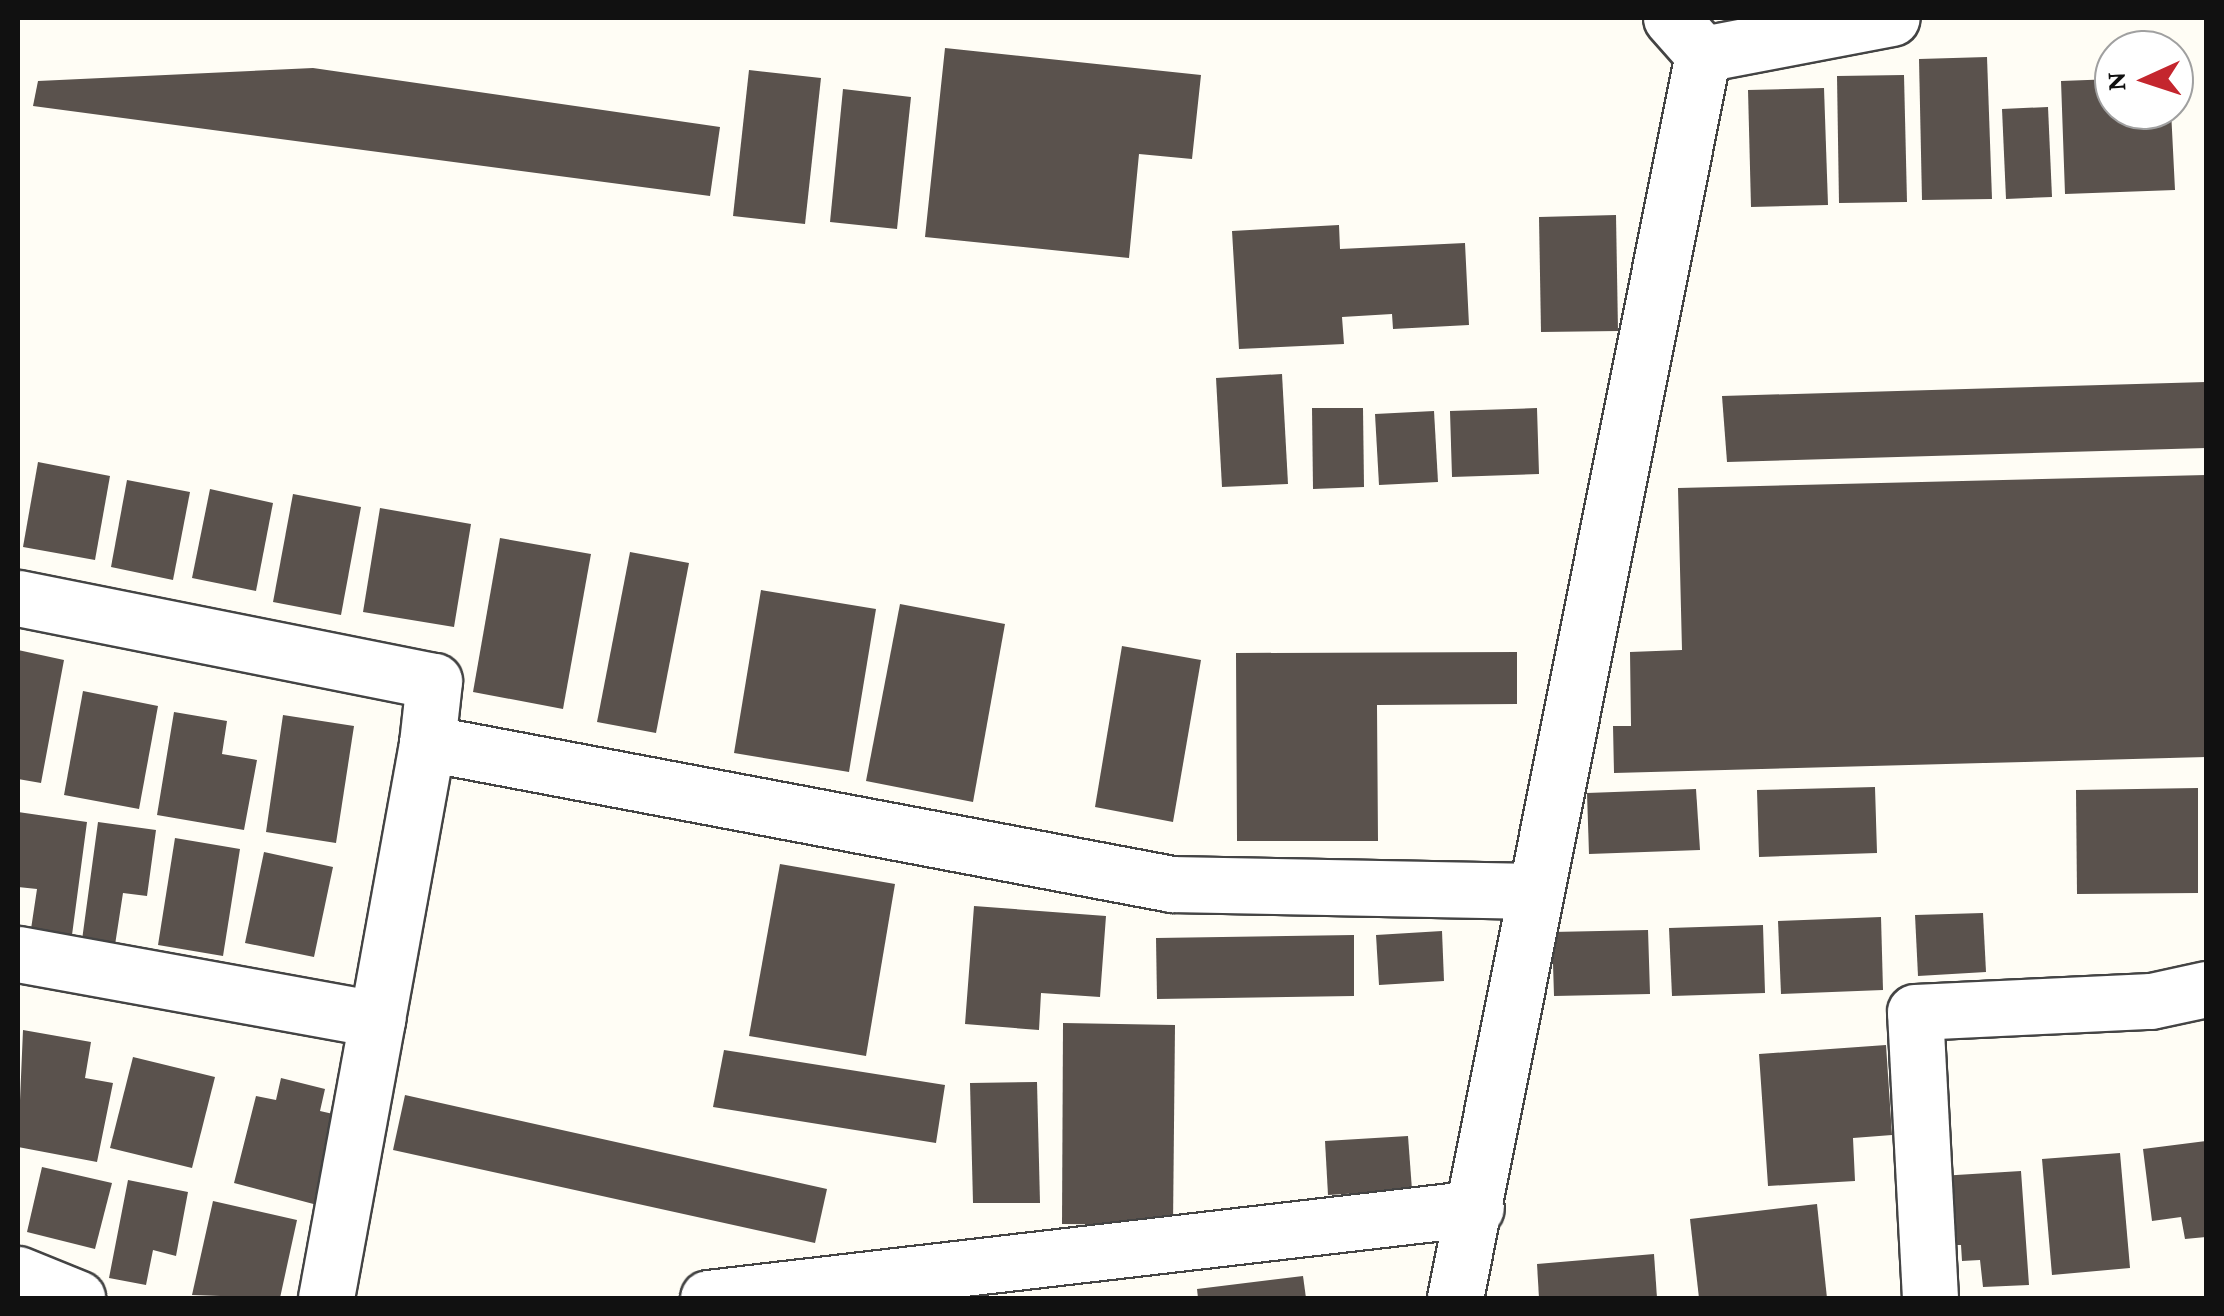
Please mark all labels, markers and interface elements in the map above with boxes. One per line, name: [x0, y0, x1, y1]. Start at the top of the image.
north arrow: [2094, 30, 2194, 130]
text: N: [2100, 71, 2132, 92]

